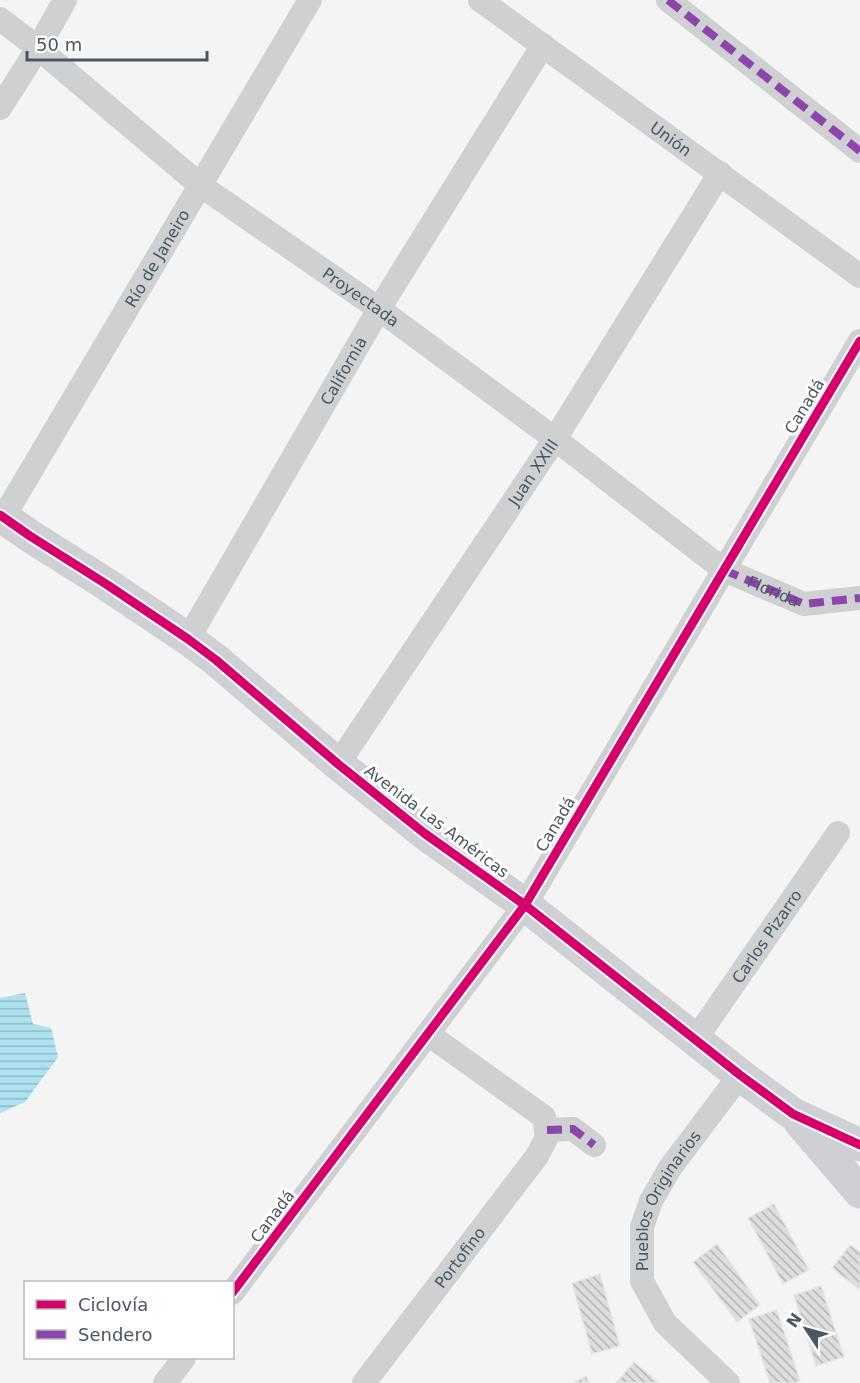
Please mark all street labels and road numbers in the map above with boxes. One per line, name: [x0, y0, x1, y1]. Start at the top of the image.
street label: Unión: [646, 118, 695, 160]
street label: Río de Janeiro: [121, 206, 194, 311]
street label: Proyectada: [319, 264, 403, 331]
street label: California: [316, 333, 371, 409]
street label: Canadá: [781, 375, 828, 437]
street label: Juan XXIII: [504, 435, 562, 510]
street label: Florida: [744, 572, 802, 611]
street label: Avenida Las Américas: [361, 761, 512, 882]
street label: Canadá: [532, 793, 579, 855]
street label: Carlos Pizarro: [728, 886, 806, 987]
street label: Pueblos Originarios: [633, 1127, 705, 1271]
street label: Canadá: [246, 1186, 298, 1246]
street label: Portofino: [431, 1223, 489, 1292]

